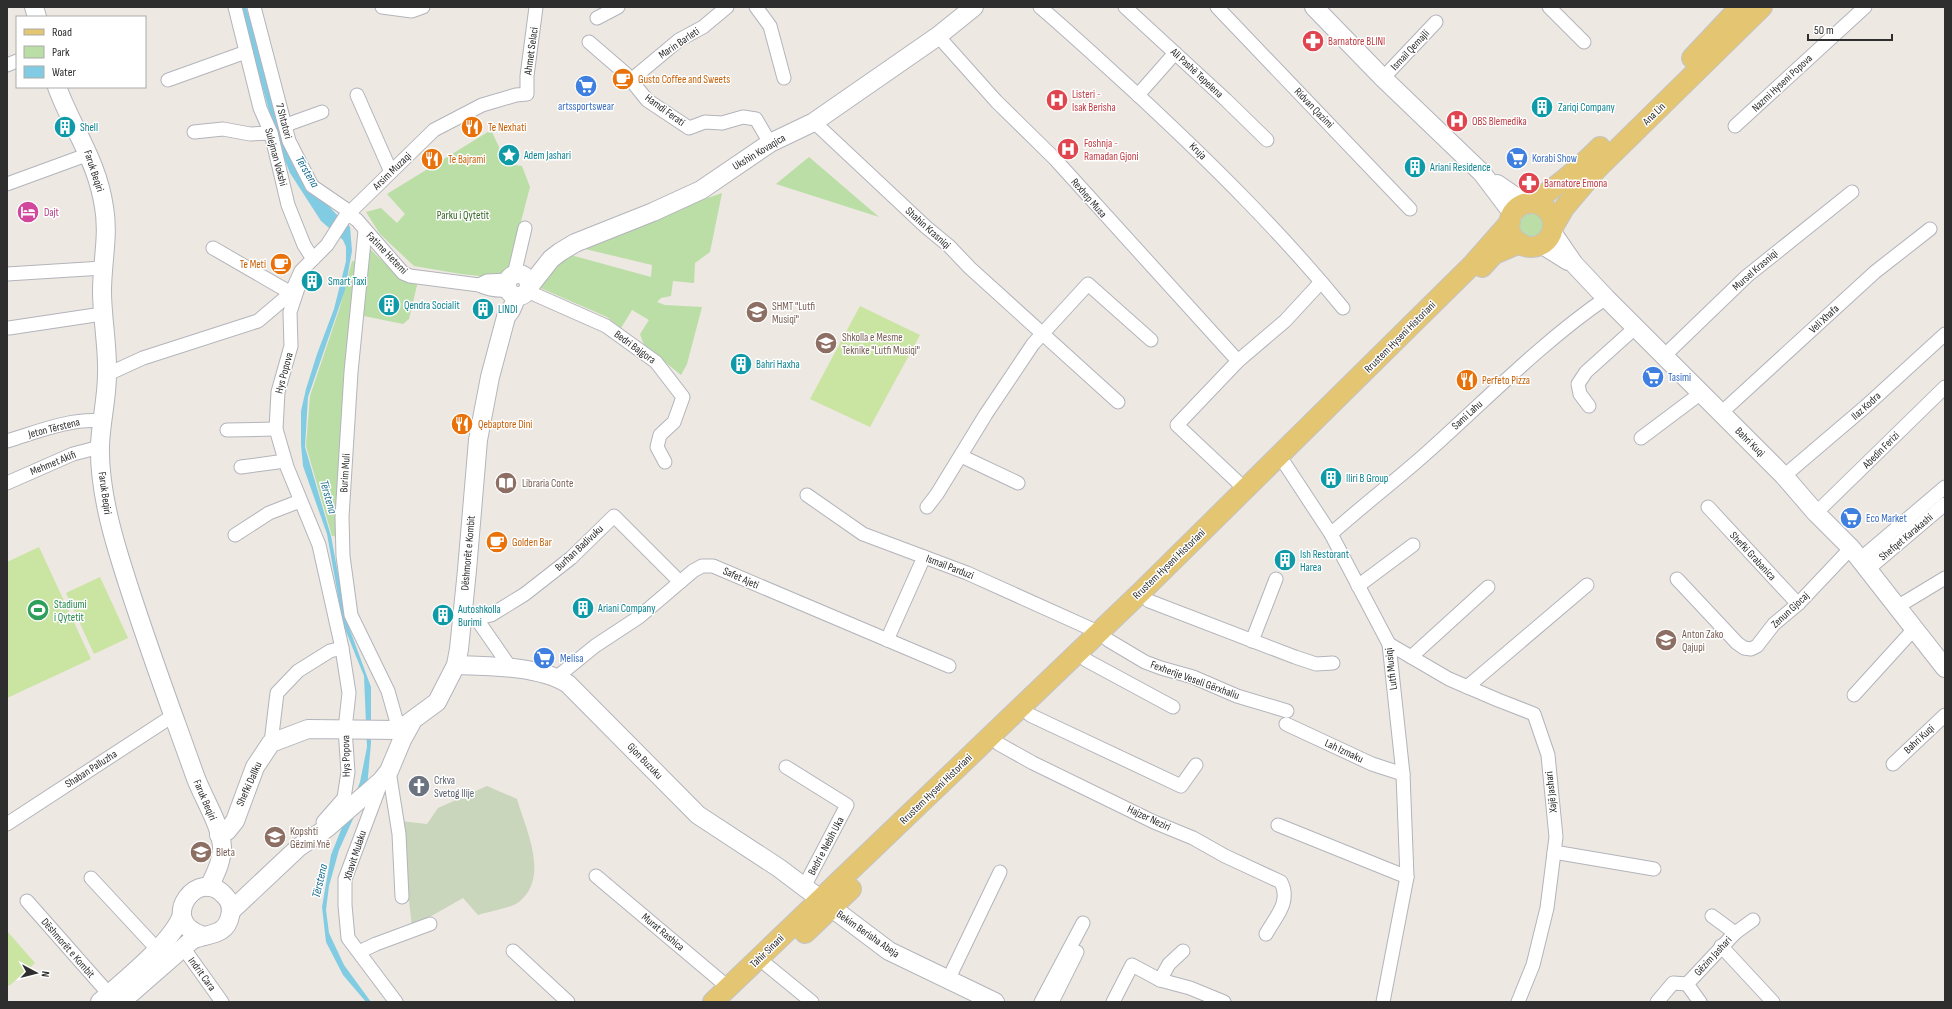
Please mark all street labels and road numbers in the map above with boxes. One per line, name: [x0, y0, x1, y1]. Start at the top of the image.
street label: Marin Barleti: [656, 25, 702, 61]
street label: Ahmet Selaci: [521, 26, 541, 77]
street label: Ismail Qemajli: [1388, 27, 1432, 73]
street label: Ali Pashë Tepelena: [1167, 45, 1226, 101]
street label: Nazmi Hyseni Popova: [1749, 52, 1815, 114]
street label: Ridvan Qazimi: [1292, 85, 1336, 131]
street label: Hamdi Ferati: [642, 91, 688, 129]
street label: Ana Lin: [1639, 100, 1668, 129]
street label: 7 Shtatori: [273, 102, 295, 140]
street label: Sulejman Vokshi: [262, 127, 290, 187]
street label: Ukshin Kovaqica: [730, 131, 788, 173]
street label: Kruja: [1187, 140, 1209, 162]
street label: Faruk Beqiri: [81, 149, 107, 193]
street label: Arsim Muzaqi: [369, 149, 414, 193]
street label: Rexhep Musa: [1068, 176, 1110, 220]
street label: Shahin Krasniqi: [903, 204, 953, 252]
street label: Fatime Hetemi: [364, 229, 410, 277]
street label: Mursel Krasniqi: [1730, 247, 1780, 293]
street label: Rrustem Hyseni Historiani: [1362, 299, 1438, 375]
street label: Veli Xhafa: [1806, 302, 1842, 336]
street label: Bedri Bajgora: [612, 328, 658, 366]
street label: Hys Popova: [272, 351, 296, 395]
street label: Ilaz Kodra: [1849, 389, 1883, 423]
street label: Sami Lahu: [1449, 397, 1485, 433]
street label: Jeton Tërstena: [26, 415, 81, 441]
street label: Bahri Kuqi: [1732, 424, 1768, 460]
street label: Abedin Ferizi: [1859, 429, 1902, 472]
street label: Mehmet Akifi: [28, 448, 78, 478]
street label: Burim Muli: [337, 453, 353, 493]
street label: Faruk Beqiri: [96, 471, 114, 515]
street label: Shefqet Karakashi: [1876, 511, 1936, 563]
street label: Dëshmorët e Kombit: [458, 514, 478, 591]
street label: Burhan Badivuku: [552, 522, 606, 574]
street label: Rrustem Hyseni Historiani: [1130, 526, 1208, 602]
street label: Shefki Grabanica: [1727, 529, 1779, 583]
street label: Ismail Parduzi: [924, 552, 976, 582]
street label: Safet Ajeti: [721, 564, 761, 592]
street label: Zenun Gjocaj: [1768, 589, 1812, 631]
street label: Lutfi Musiqi: [1382, 647, 1400, 691]
street label: Fexherije Veseli Gërxhaliu: [1149, 658, 1242, 702]
street label: Bahri Kuqi: [1901, 722, 1937, 756]
street label: Hys Popova: [339, 735, 353, 777]
street label: Lah Izmaku: [1323, 736, 1366, 766]
street label: Gjon Buzuku: [625, 740, 666, 782]
street label: Shaban Palluzha: [63, 747, 119, 791]
street label: Rrustem Hyseni Historiani: [897, 751, 975, 827]
street label: Shefki Dallku: [233, 759, 265, 808]
street label: Xajë Jashari: [1542, 771, 1560, 814]
street label: Faruk Beqiri: [191, 778, 219, 822]
street label: Hajzer Neziri: [1125, 802, 1173, 834]
street label: Bedri e Nebih Uka: [805, 815, 847, 877]
street label: Xhavit Mulaku: [341, 828, 369, 882]
street label: Bekim Berisha Abeja: [834, 908, 902, 960]
street label: Murat Rashica: [639, 910, 687, 954]
street label: Dëshmorët e Kombit: [38, 915, 98, 981]
street label: Tahir Sinani: [747, 932, 787, 970]
street label: Gëzim Jashari: [1691, 934, 1735, 978]
street label: Indrit Cara: [185, 955, 219, 993]

